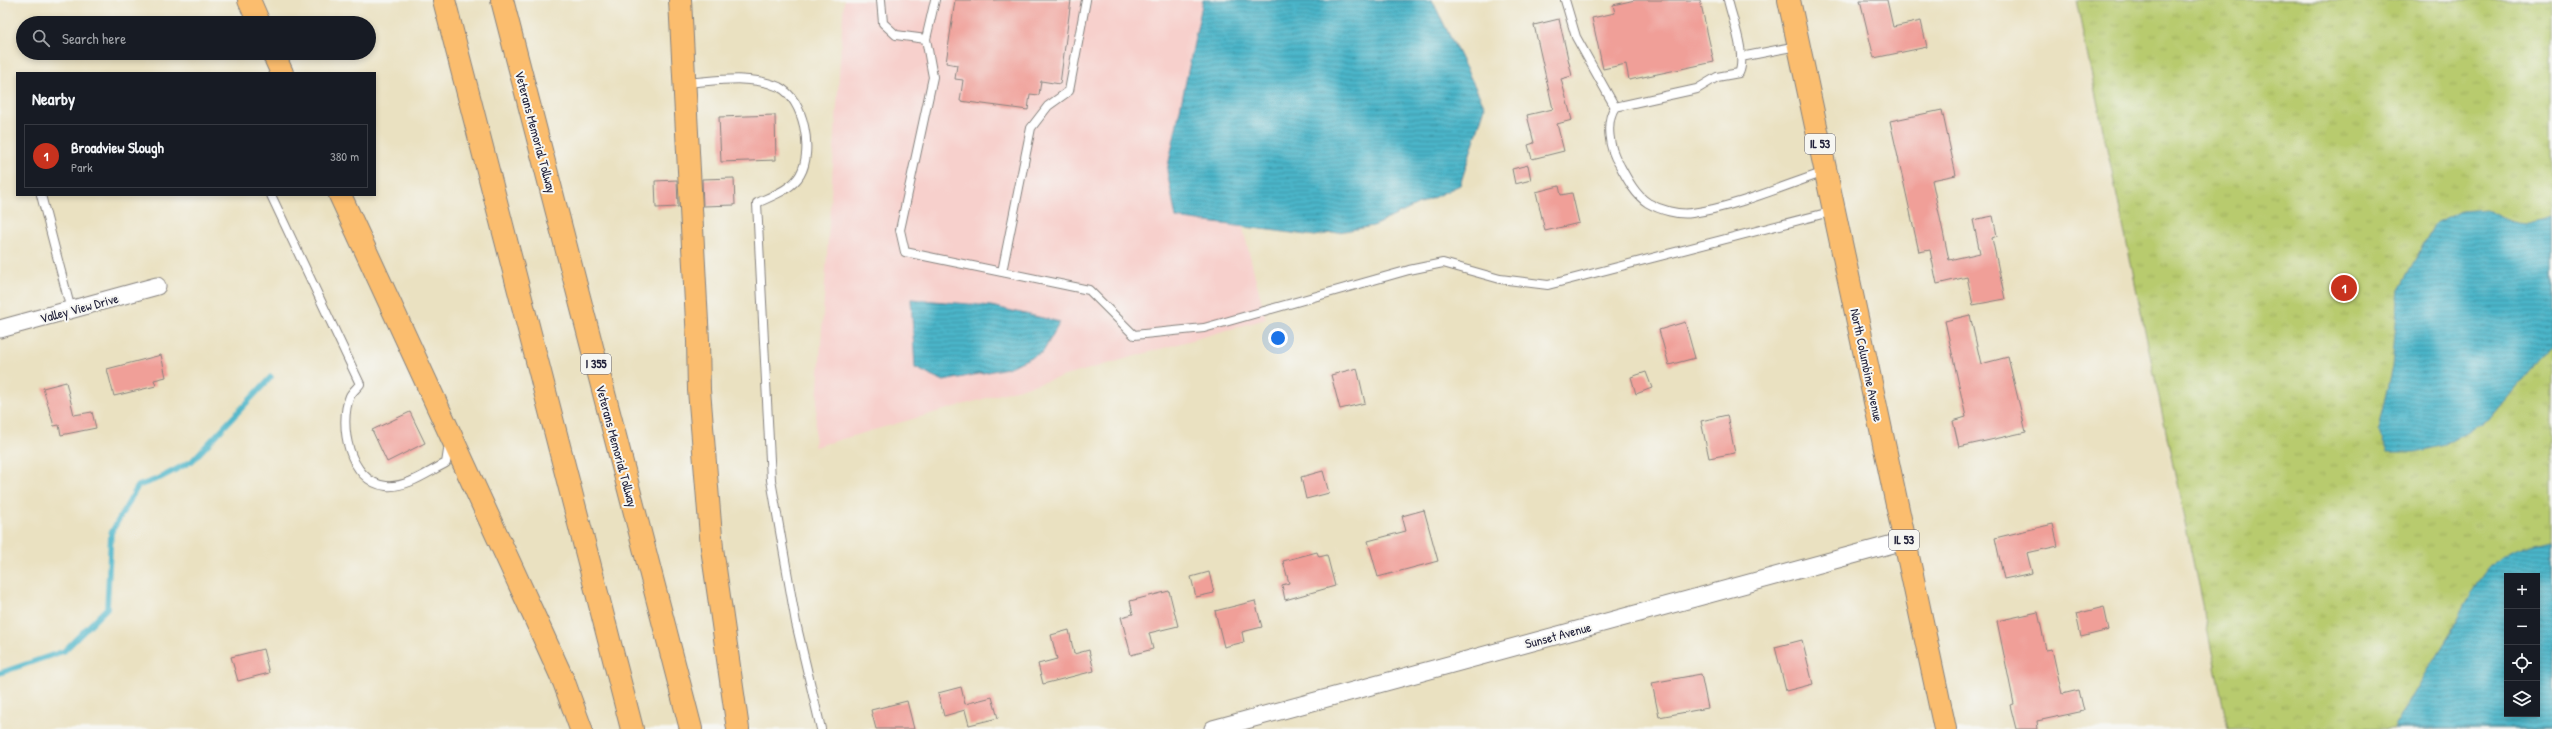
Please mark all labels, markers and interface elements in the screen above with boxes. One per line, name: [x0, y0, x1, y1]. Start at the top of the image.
search box: [16, 16, 376, 60]
icon: search: [30, 27, 52, 49]
text: Search here: [62, 28, 126, 49]
street label: Veterans Memorial Tollway: [511, 69, 561, 196]
text: Nearby: [32, 87, 75, 110]
road number: IL 53: [1805, 134, 1835, 154]
text: Broadview Slough: [71, 137, 164, 158]
text: 1: [44, 147, 48, 165]
text: 380 m: [330, 147, 359, 165]
text: Park: [71, 158, 93, 176]
pin: 1: [2331, 273, 2357, 303]
street label: Valley View Drive: [38, 289, 120, 327]
street label: North Columbine Avenue: [1846, 307, 1888, 423]
your location: [1268, 328, 1288, 348]
road number: I 355: [581, 354, 611, 374]
street label: Veterans Memorial Tollway: [592, 383, 642, 510]
road number: IL 53: [1889, 530, 1919, 550]
map controls: [2504, 573, 2540, 717]
button: +: [2504, 573, 2540, 609]
button: −: [2504, 609, 2540, 645]
street label: Sunset Avenue: [1523, 618, 1593, 652]
button: locate: [2504, 645, 2540, 681]
button: layers: [2504, 681, 2540, 717]

